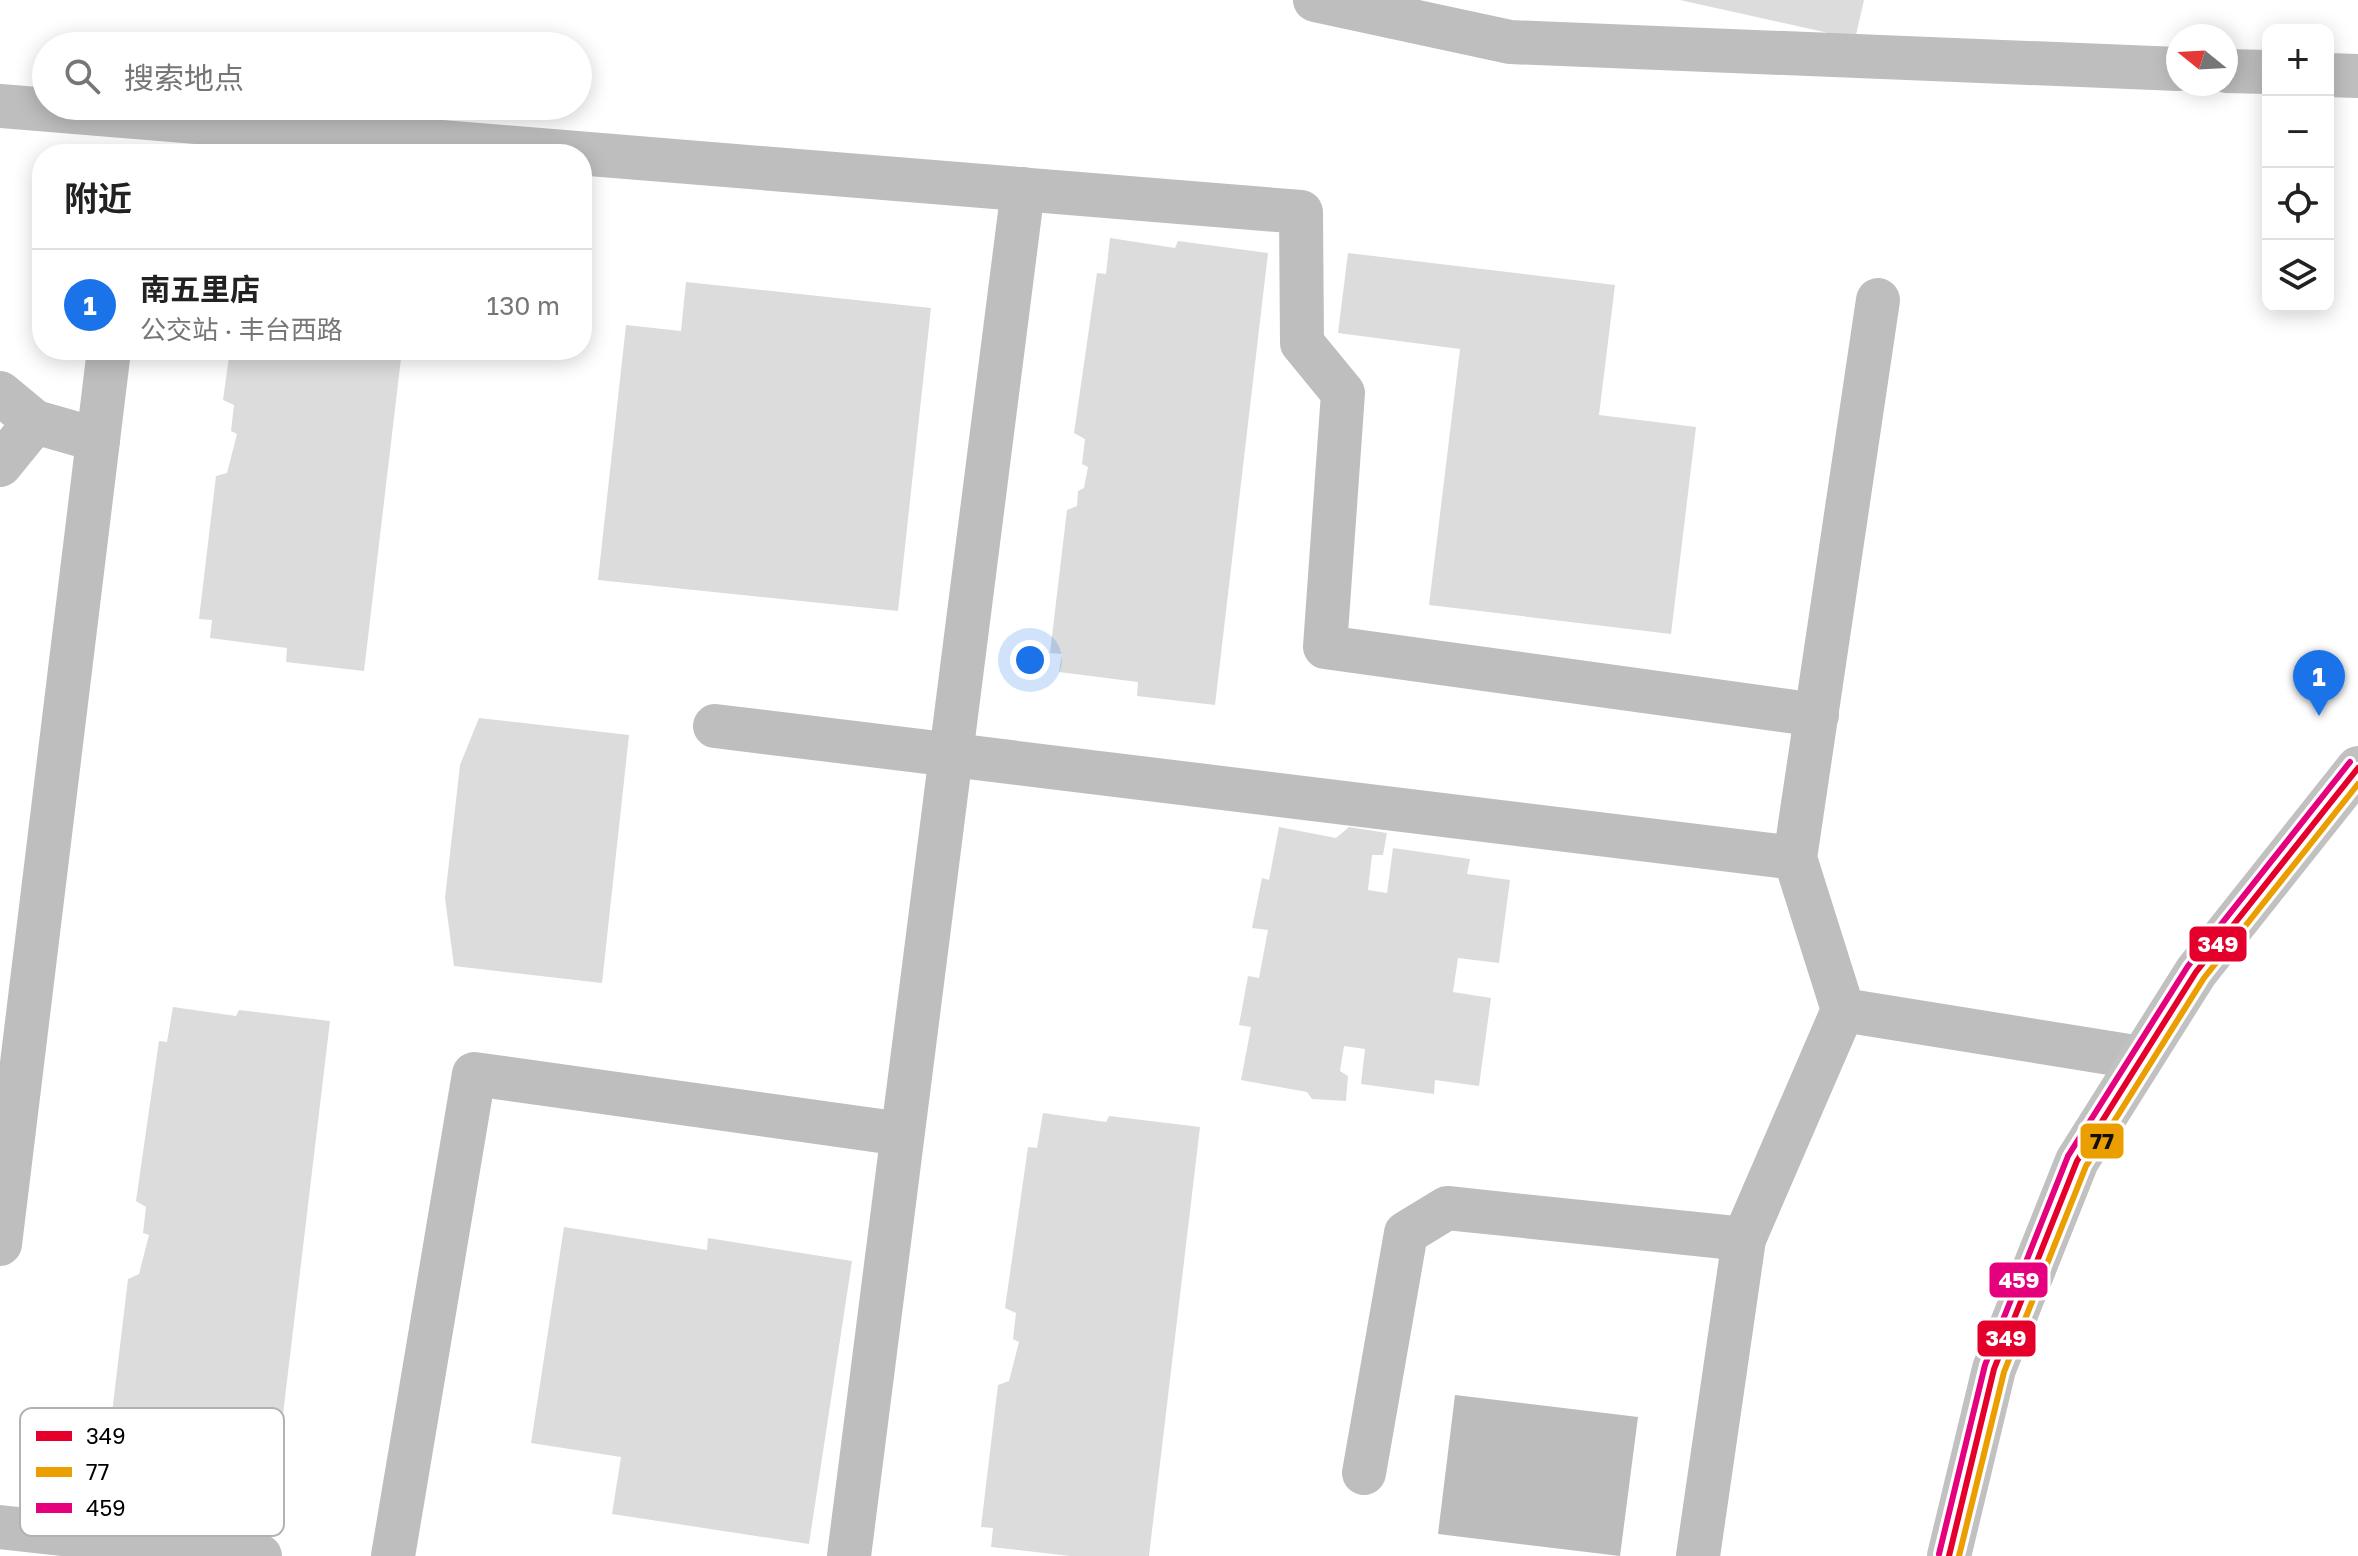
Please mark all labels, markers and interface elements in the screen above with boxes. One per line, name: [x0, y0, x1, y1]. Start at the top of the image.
north arrow: [2166, 24, 2238, 96]
map controls: [2262, 24, 2334, 312]
button: +: [2262, 24, 2334, 96]
search box: [32, 32, 592, 120]
icon: search: [60, 54, 104, 98]
text: 搜索地点: [124, 60, 244, 96]
button: −: [2262, 96, 2334, 168]
button: locate: [2262, 168, 2334, 240]
text: 附近: [64, 178, 132, 218]
button: layers: [2262, 240, 2334, 312]
text: 南五里店: [140, 271, 260, 307]
text: 1: [83, 290, 97, 321]
text: 130 m: [487, 290, 560, 321]
text: 公交站 · 丰台西路: [140, 314, 343, 345]
your location: [1010, 640, 1050, 680]
pin: 1: [2293, 650, 2345, 716]
line badge: 349: [2188, 925, 2248, 963]
text: 349: [2197, 930, 2239, 957]
line badge: 77: [2079, 1122, 2125, 1160]
text: 77: [2090, 1127, 2114, 1154]
line badge: 459: [1988, 1261, 2049, 1299]
text: 459: [1998, 1266, 2040, 1293]
line badge: 349: [1976, 1319, 2037, 1358]
text: 349: [1985, 1324, 2027, 1351]
legend: [20, 1408, 284, 1536]
text: 349: [86, 1422, 126, 1449]
text: 77: [86, 1458, 109, 1485]
text: 459: [86, 1494, 126, 1521]

